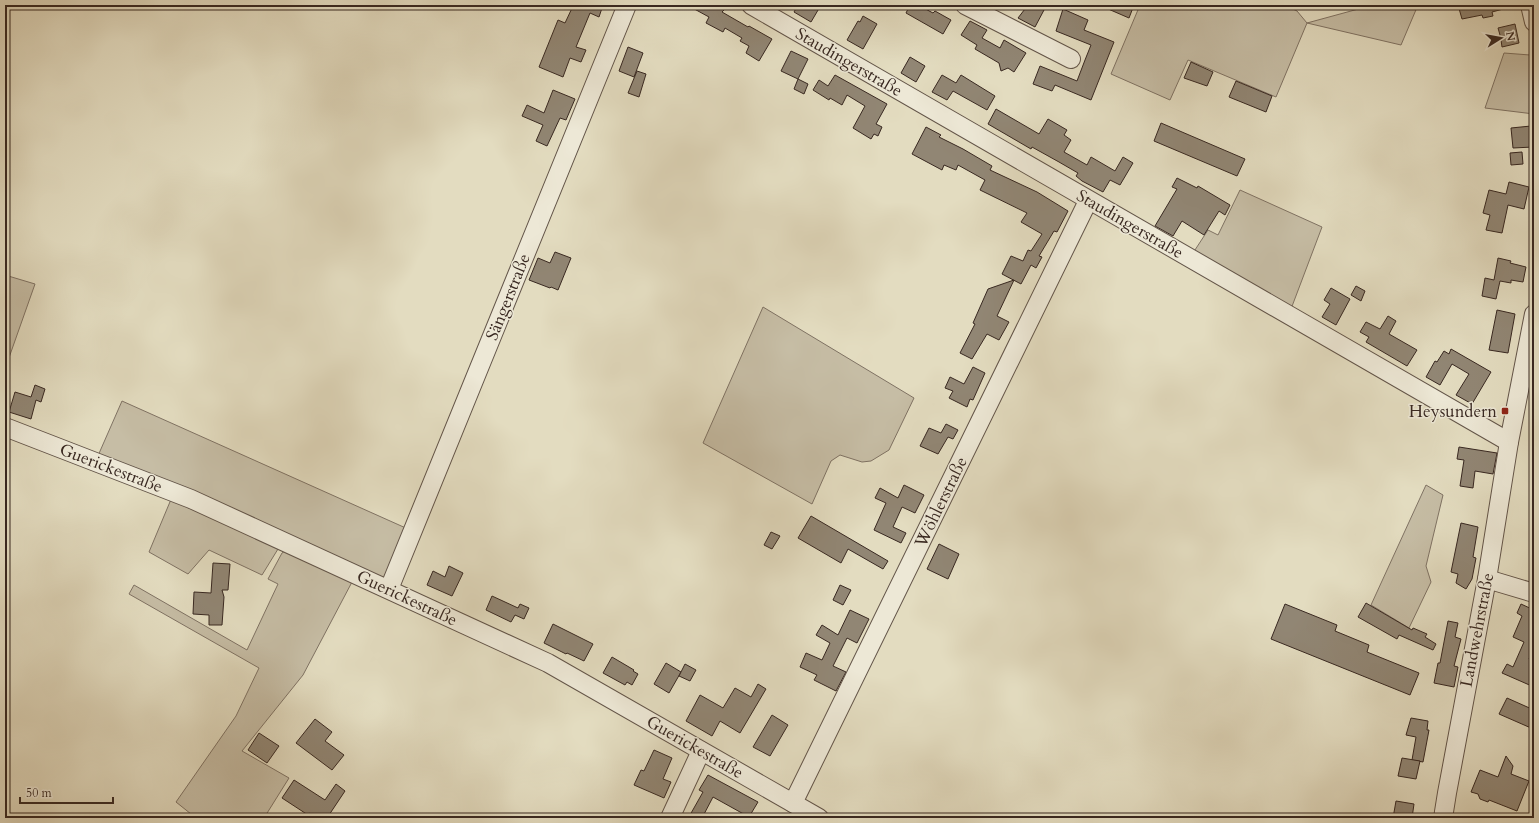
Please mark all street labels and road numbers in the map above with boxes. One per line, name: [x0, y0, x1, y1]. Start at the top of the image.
street label: Staudingerstraße: [791, 22, 907, 102]
street label: Staudingerstraße: [1072, 184, 1188, 264]
street label: Sängerstraße: [480, 250, 536, 344]
street label: Guerickestraße: [56, 438, 166, 498]
street label: Wöhlerstraße: [909, 453, 973, 552]
street label: Guerickestraße: [353, 565, 461, 631]
street label: Landwehrstraße: [1455, 571, 1499, 689]
street label: Guerickestraße: [642, 710, 748, 784]

